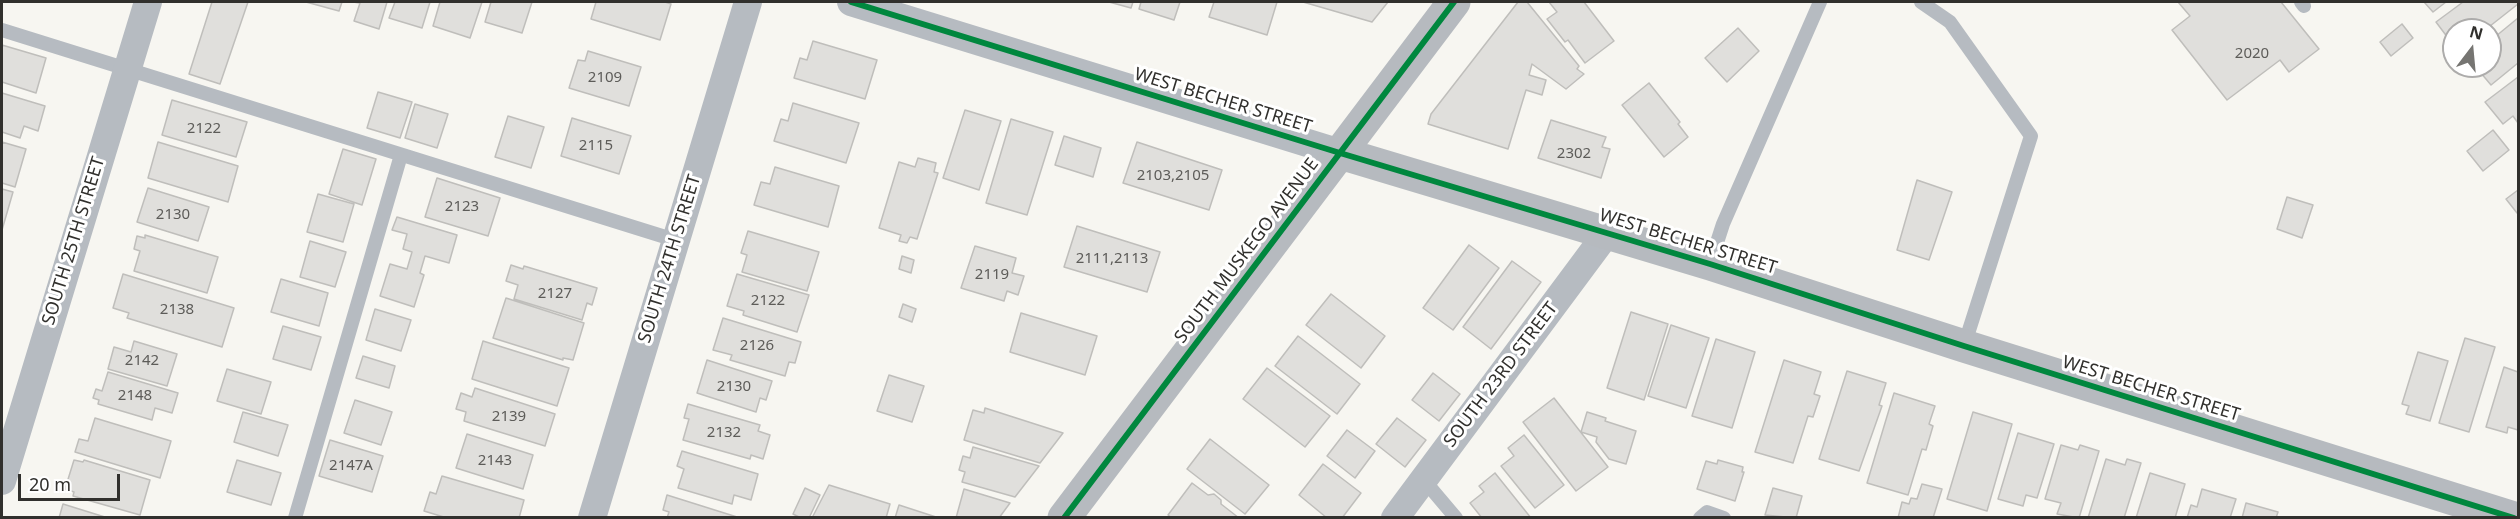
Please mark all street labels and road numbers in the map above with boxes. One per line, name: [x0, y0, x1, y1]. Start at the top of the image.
street label: WEST BECHER STREET: [1132, 64, 1314, 138]
street label: SOUTH 25TH STREET: [38, 154, 110, 328]
street label: SOUTH MUSKEGO AVENUE: [1170, 154, 1324, 348]
street label: SOUTH 24TH STREET: [634, 172, 706, 346]
street label: WEST BECHER STREET: [1597, 205, 1779, 279]
street label: SOUTH 23RD STREET: [1439, 298, 1563, 452]
street label: WEST BECHER STREET: [2060, 352, 2242, 426]

